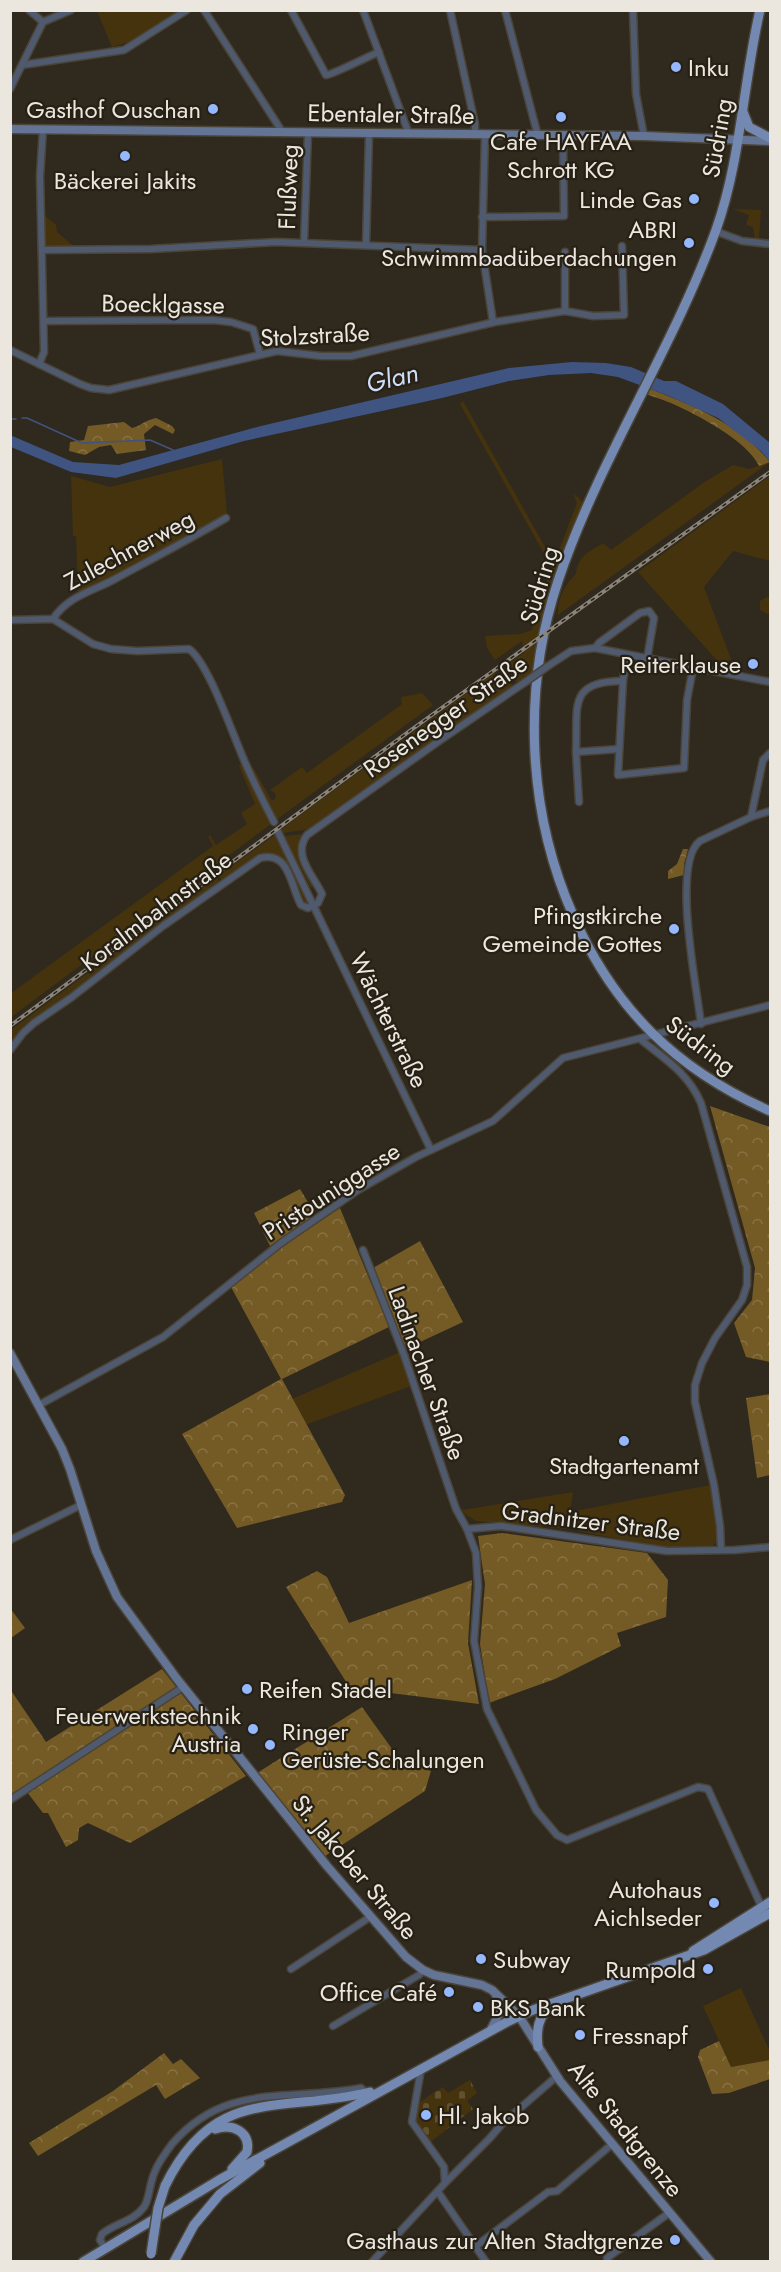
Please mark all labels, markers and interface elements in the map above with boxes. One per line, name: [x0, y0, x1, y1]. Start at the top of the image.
place label: Inku: [688, 50, 729, 85]
marker: Inku: [669, 60, 683, 74]
place label: Gasthof Ouschan: [26, 92, 201, 127]
street label: Ebentaler Straße: [307, 95, 475, 133]
street label: Südring: [693, 95, 741, 181]
marker: Gasthof Ouschan: [206, 102, 220, 116]
marker: Cafe HAYFAA Schrott KG: [554, 110, 568, 124]
place label: Cafe HAYFAA Schrott KG: [490, 124, 632, 187]
street label: Flußweg: [269, 144, 307, 230]
marker: Bäckerei Jakits: [118, 149, 132, 163]
place label: Bäckerei Jakits: [54, 163, 196, 198]
place label: Linde Gas: [579, 182, 682, 217]
marker: Linde Gas: [687, 192, 701, 206]
place label: ABRI Schwimmbadüberdachungen: [381, 212, 677, 275]
marker: ABRI Schwimmbadüberdachungen: [682, 236, 696, 250]
street label: Boecklgasse: [101, 285, 225, 323]
street label: Stolzstraße: [259, 315, 371, 355]
water label: Glan: [362, 354, 422, 402]
street label: Zulechnerweg: [58, 501, 200, 599]
street label: Südring: [511, 542, 567, 628]
street label: Rosenegger Straße: [356, 646, 534, 786]
place label: Reiterklause: [620, 647, 741, 682]
marker: Reiterklause: [746, 657, 760, 671]
street label: Koralmbahnstraße: [73, 842, 239, 980]
place label: Pfingstkirche Gemeinde Gottes: [483, 898, 662, 961]
marker: Pfingstkirche Gemeinde Gottes: [667, 922, 681, 936]
street label: Wächterstraße: [341, 946, 437, 1094]
street label: Südring: [658, 1007, 744, 1083]
street label: Pristouniggasse: [255, 1133, 407, 1249]
street label: Ladinacher Straße: [379, 1281, 475, 1465]
marker: Stadtgartenamt: [617, 1434, 631, 1448]
place label: Stadtgartenamt: [549, 1448, 699, 1483]
street label: Gradnitzer Straße: [500, 1493, 682, 1549]
place label: Reifen Stadel: [259, 1672, 392, 1707]
marker: Reifen Stadel: [240, 1682, 254, 1696]
place label: Feuerwerkstechnik Austria: [55, 1698, 241, 1761]
place label: Ringer Gerüste-Schalungen: [282, 1714, 485, 1777]
marker: Feuerwerkstechnik Austria: [246, 1722, 260, 1736]
marker: Ringer Gerüste-Schalungen: [263, 1738, 277, 1752]
street label: St. Jakober Straße: [284, 1787, 426, 1947]
place label: Autohaus Aichlseder: [594, 1872, 703, 1935]
marker: Autohaus Aichlseder: [707, 1896, 721, 1910]
place label: Subway: [493, 1942, 571, 1977]
marker: Subway: [474, 1952, 488, 1966]
place label: Rumpold: [605, 1952, 696, 1987]
marker: Rumpold: [701, 1962, 715, 1976]
place label: Office Café: [320, 1975, 437, 2010]
marker: Office Café: [442, 1985, 456, 1999]
place label: BKS Bank: [490, 1990, 586, 2025]
marker: BKS Bank: [471, 2000, 485, 2014]
place label: Fressnapf: [592, 2018, 689, 2053]
marker: Fressnapf: [573, 2028, 587, 2042]
street label: Alte Stadtgrenze: [560, 2053, 692, 2205]
place label: Hl. Jakob: [438, 2098, 529, 2133]
marker: Hl. Jakob: [419, 2108, 433, 2122]
place label: Gasthaus zur Alten Stadtgrenze: [346, 2223, 663, 2258]
marker: Gasthaus zur Alten Stadtgrenze: [668, 2233, 682, 2247]

